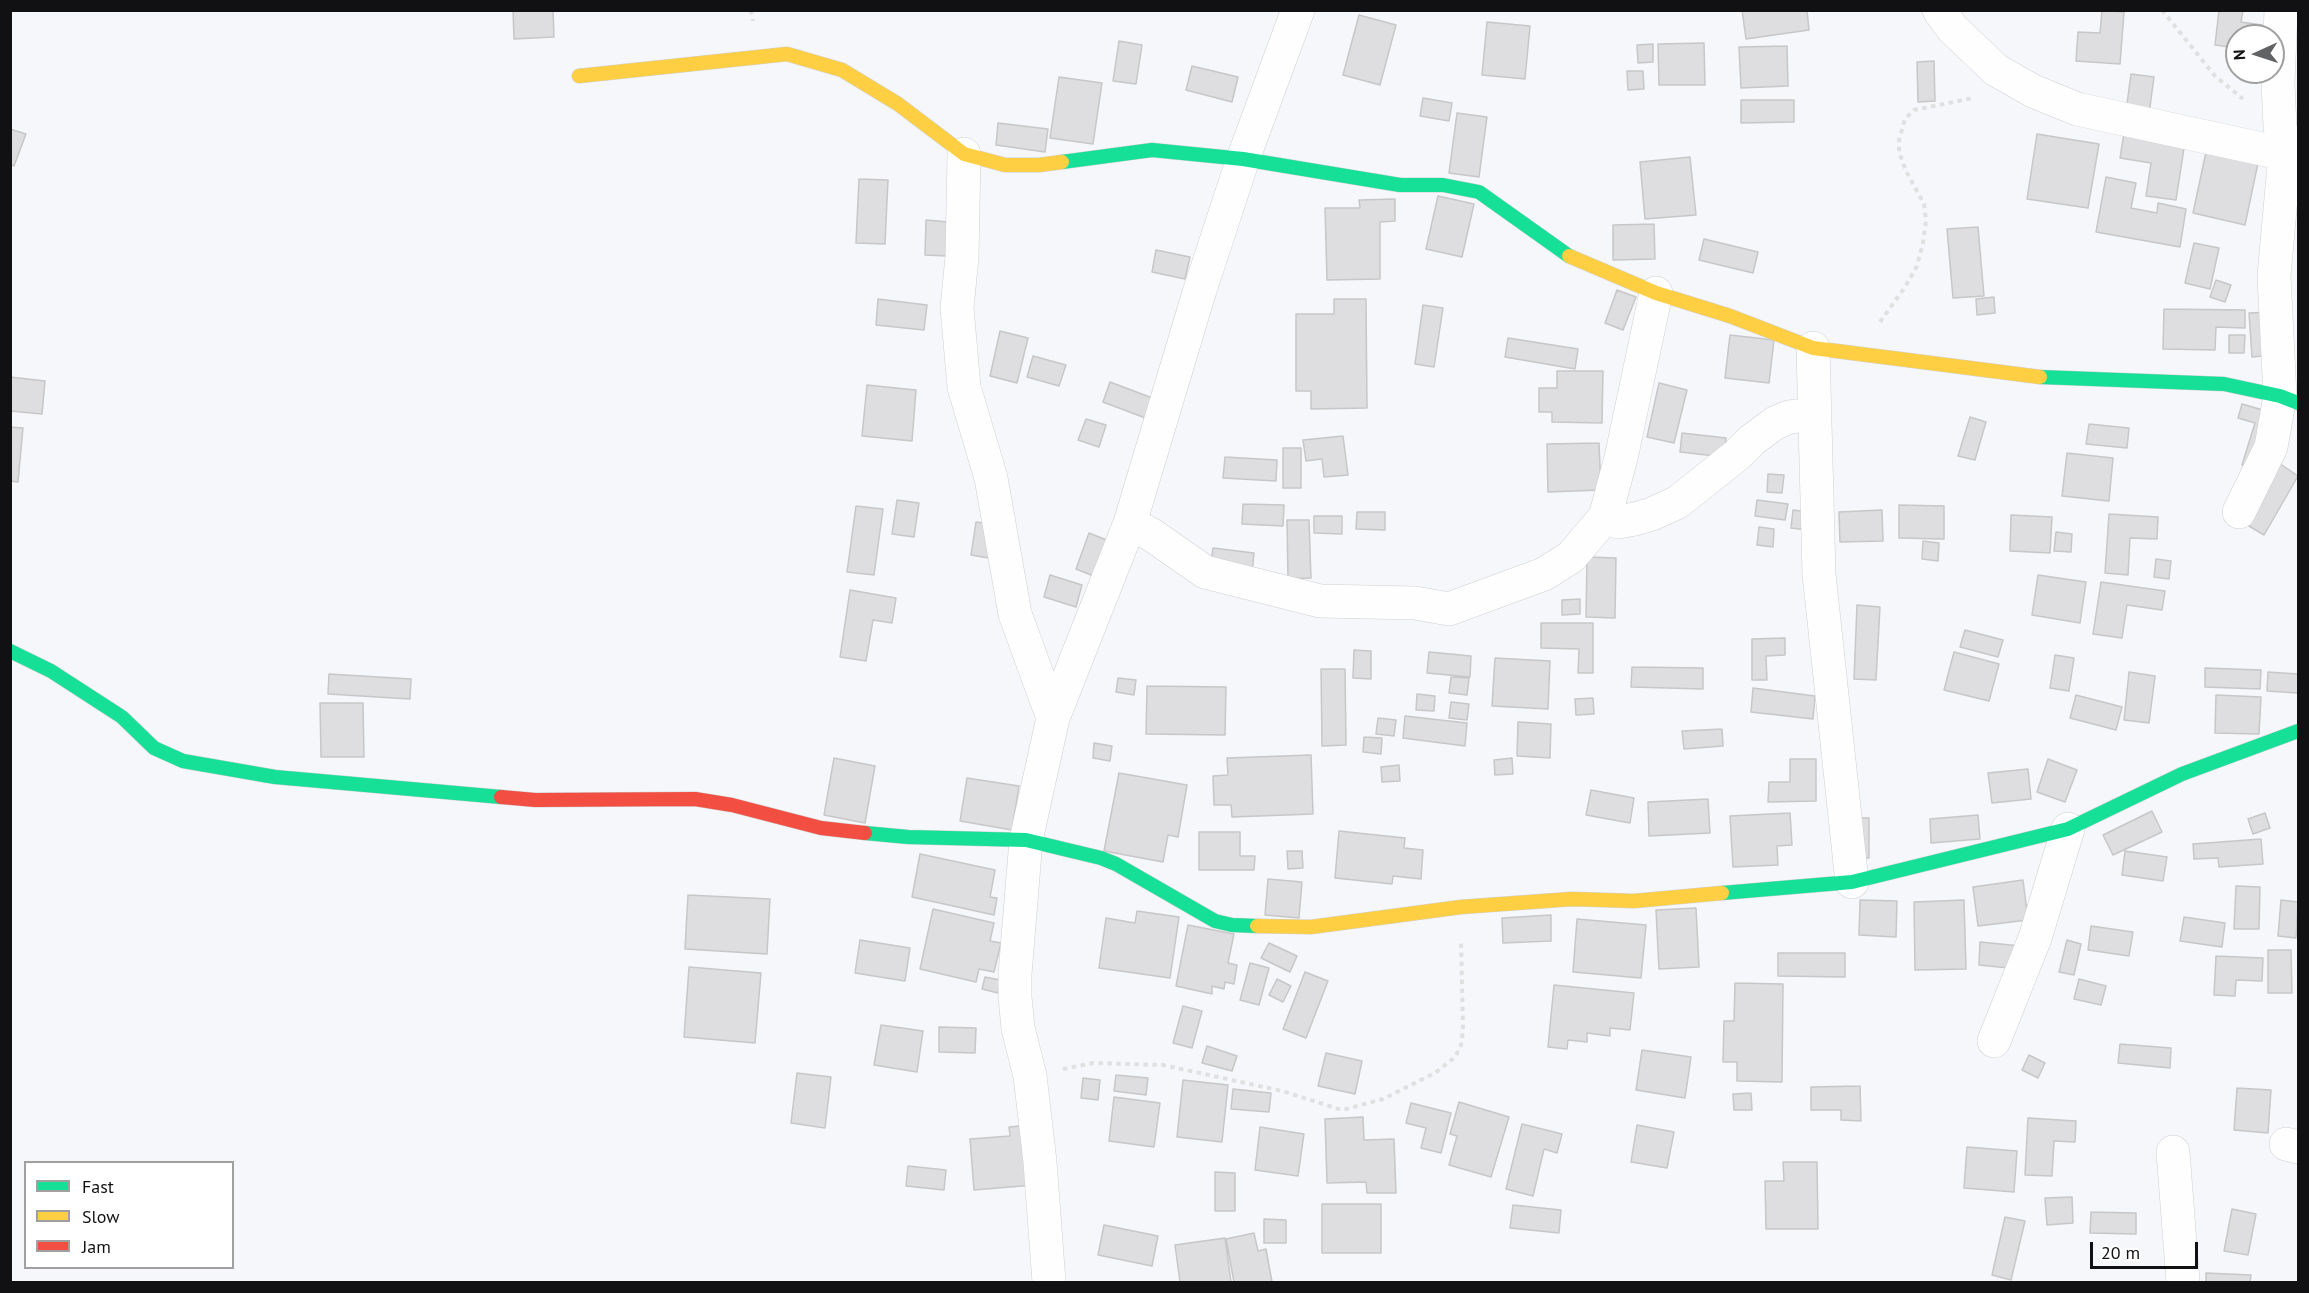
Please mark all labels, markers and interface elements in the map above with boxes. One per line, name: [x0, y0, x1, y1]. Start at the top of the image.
north arrow: [2225, 24, 2285, 84]
text: N: [2229, 49, 2249, 61]
legend: [24, 1161, 234, 1269]
text: Fast: [82, 1175, 114, 1198]
text: Slow: [82, 1205, 120, 1228]
scale bar: [2093, 1230, 2201, 1268]
text: Jam: [82, 1235, 111, 1258]
text: 20 m: [2101, 1241, 2140, 1264]

